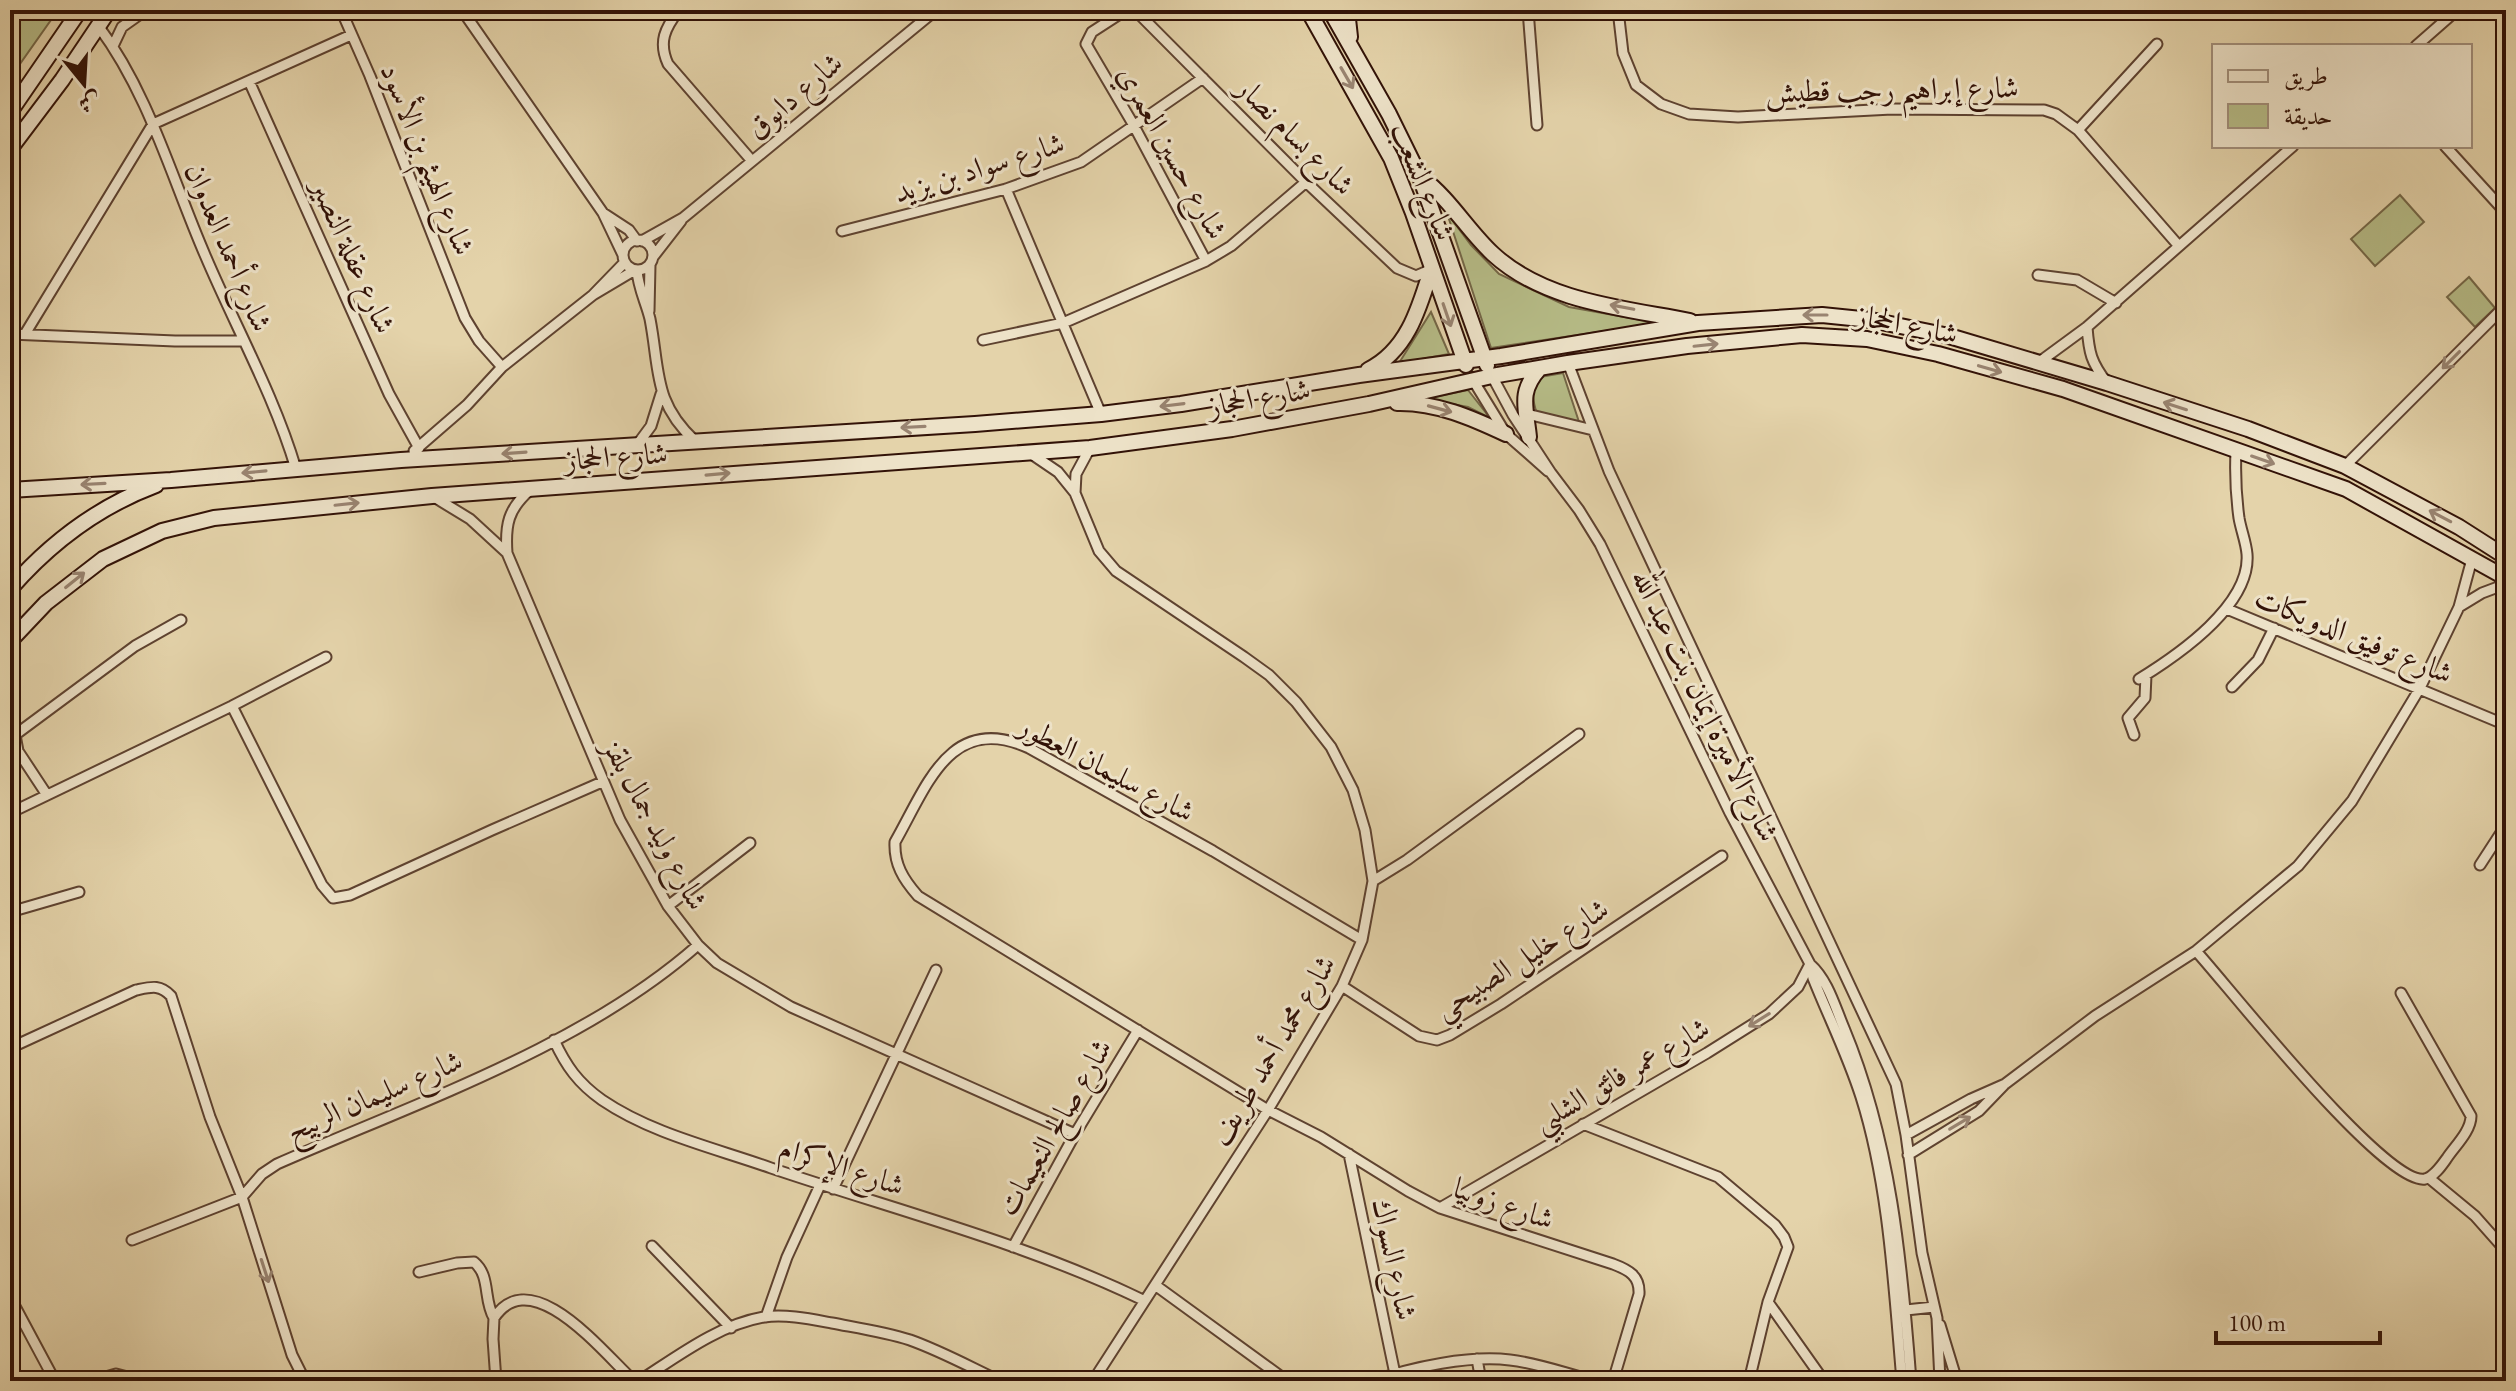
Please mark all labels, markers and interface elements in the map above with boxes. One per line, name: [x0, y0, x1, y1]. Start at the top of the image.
street label: شارع دابوق: [738, 43, 854, 151]
north arrow: [44, 44, 124, 124]
legend: [2212, 44, 2472, 148]
street label: شارع الهيثم بن الأسود: [362, 57, 485, 265]
street label: شارع حسين العمري: [1104, 58, 1237, 249]
text: طريق: [2284, 60, 2328, 91]
street label: شارع بسام نصار: [1221, 66, 1364, 208]
one-way arrow: [1339, 66, 1355, 89]
street label: شارع إبراهيم رجب قطيش: [1765, 67, 2019, 121]
text: ش: [75, 85, 105, 120]
text: حديقة: [2284, 100, 2333, 131]
street label: شارع الشعب: [1377, 116, 1465, 248]
street label: شارع سواد بن يزيد: [889, 123, 1071, 217]
street label: شارع أحمد العدوان: [170, 156, 283, 340]
street label: شارع عقلة النصير: [296, 170, 405, 342]
street label: شارع الحجاز: [1848, 294, 1962, 359]
one-way arrow: [1609, 299, 1635, 314]
one-way arrow: [1441, 302, 1456, 327]
one-way arrow: [1802, 307, 1829, 323]
one-way arrow: [1692, 337, 1719, 352]
one-way arrow: [2442, 350, 2461, 369]
one-way arrow: [1977, 362, 2003, 377]
street label: شارع الحجاز: [1202, 369, 1314, 432]
one-way arrow: [2162, 397, 2187, 412]
one-way arrow: [1159, 398, 1186, 413]
one-way arrow: [1426, 402, 1452, 417]
one-way arrow: [900, 420, 927, 435]
street label: شارع الحجاز: [560, 433, 669, 485]
one-way arrow: [501, 446, 527, 461]
one-way arrow: [2250, 454, 2275, 469]
one-way arrow: [241, 465, 268, 480]
one-way arrow: [704, 466, 731, 481]
one-way arrow: [80, 477, 107, 492]
one-way arrow: [333, 496, 360, 511]
one-way arrow: [2428, 508, 2452, 524]
street label: شارع الأميرة إيمان بنت عبد الله: [1618, 561, 1792, 850]
one-way arrow: [64, 571, 84, 589]
street label: شارع توفيق الدويكات: [2247, 577, 2459, 698]
street label: شارع سليمان العطور: [1007, 704, 1202, 836]
street label: شارع وليد جمال بلقز: [588, 729, 718, 919]
street label: شارع خليل الصبيحي: [1426, 889, 1620, 1035]
street label: شارع محمد أحمد طريف: [1199, 947, 1349, 1156]
street label: شارع عمر فائق الشلبي: [1526, 1008, 1721, 1148]
one-way arrow: [1748, 1013, 1771, 1029]
street label: شارع صالح النعيمات: [987, 1031, 1126, 1226]
street label: شارع سليمان الربيح: [280, 1040, 471, 1157]
one-way arrow: [1948, 1115, 1971, 1131]
street label: شارع الإكرام: [772, 1127, 909, 1211]
street label: شارع زوبيا: [1447, 1168, 1559, 1244]
street label: شارع السواك: [1357, 1195, 1427, 1325]
one-way arrow: [259, 1259, 274, 1284]
scale bar: [2216, 1295, 2380, 1345]
text: 100 m: [2228, 1307, 2286, 1338]

